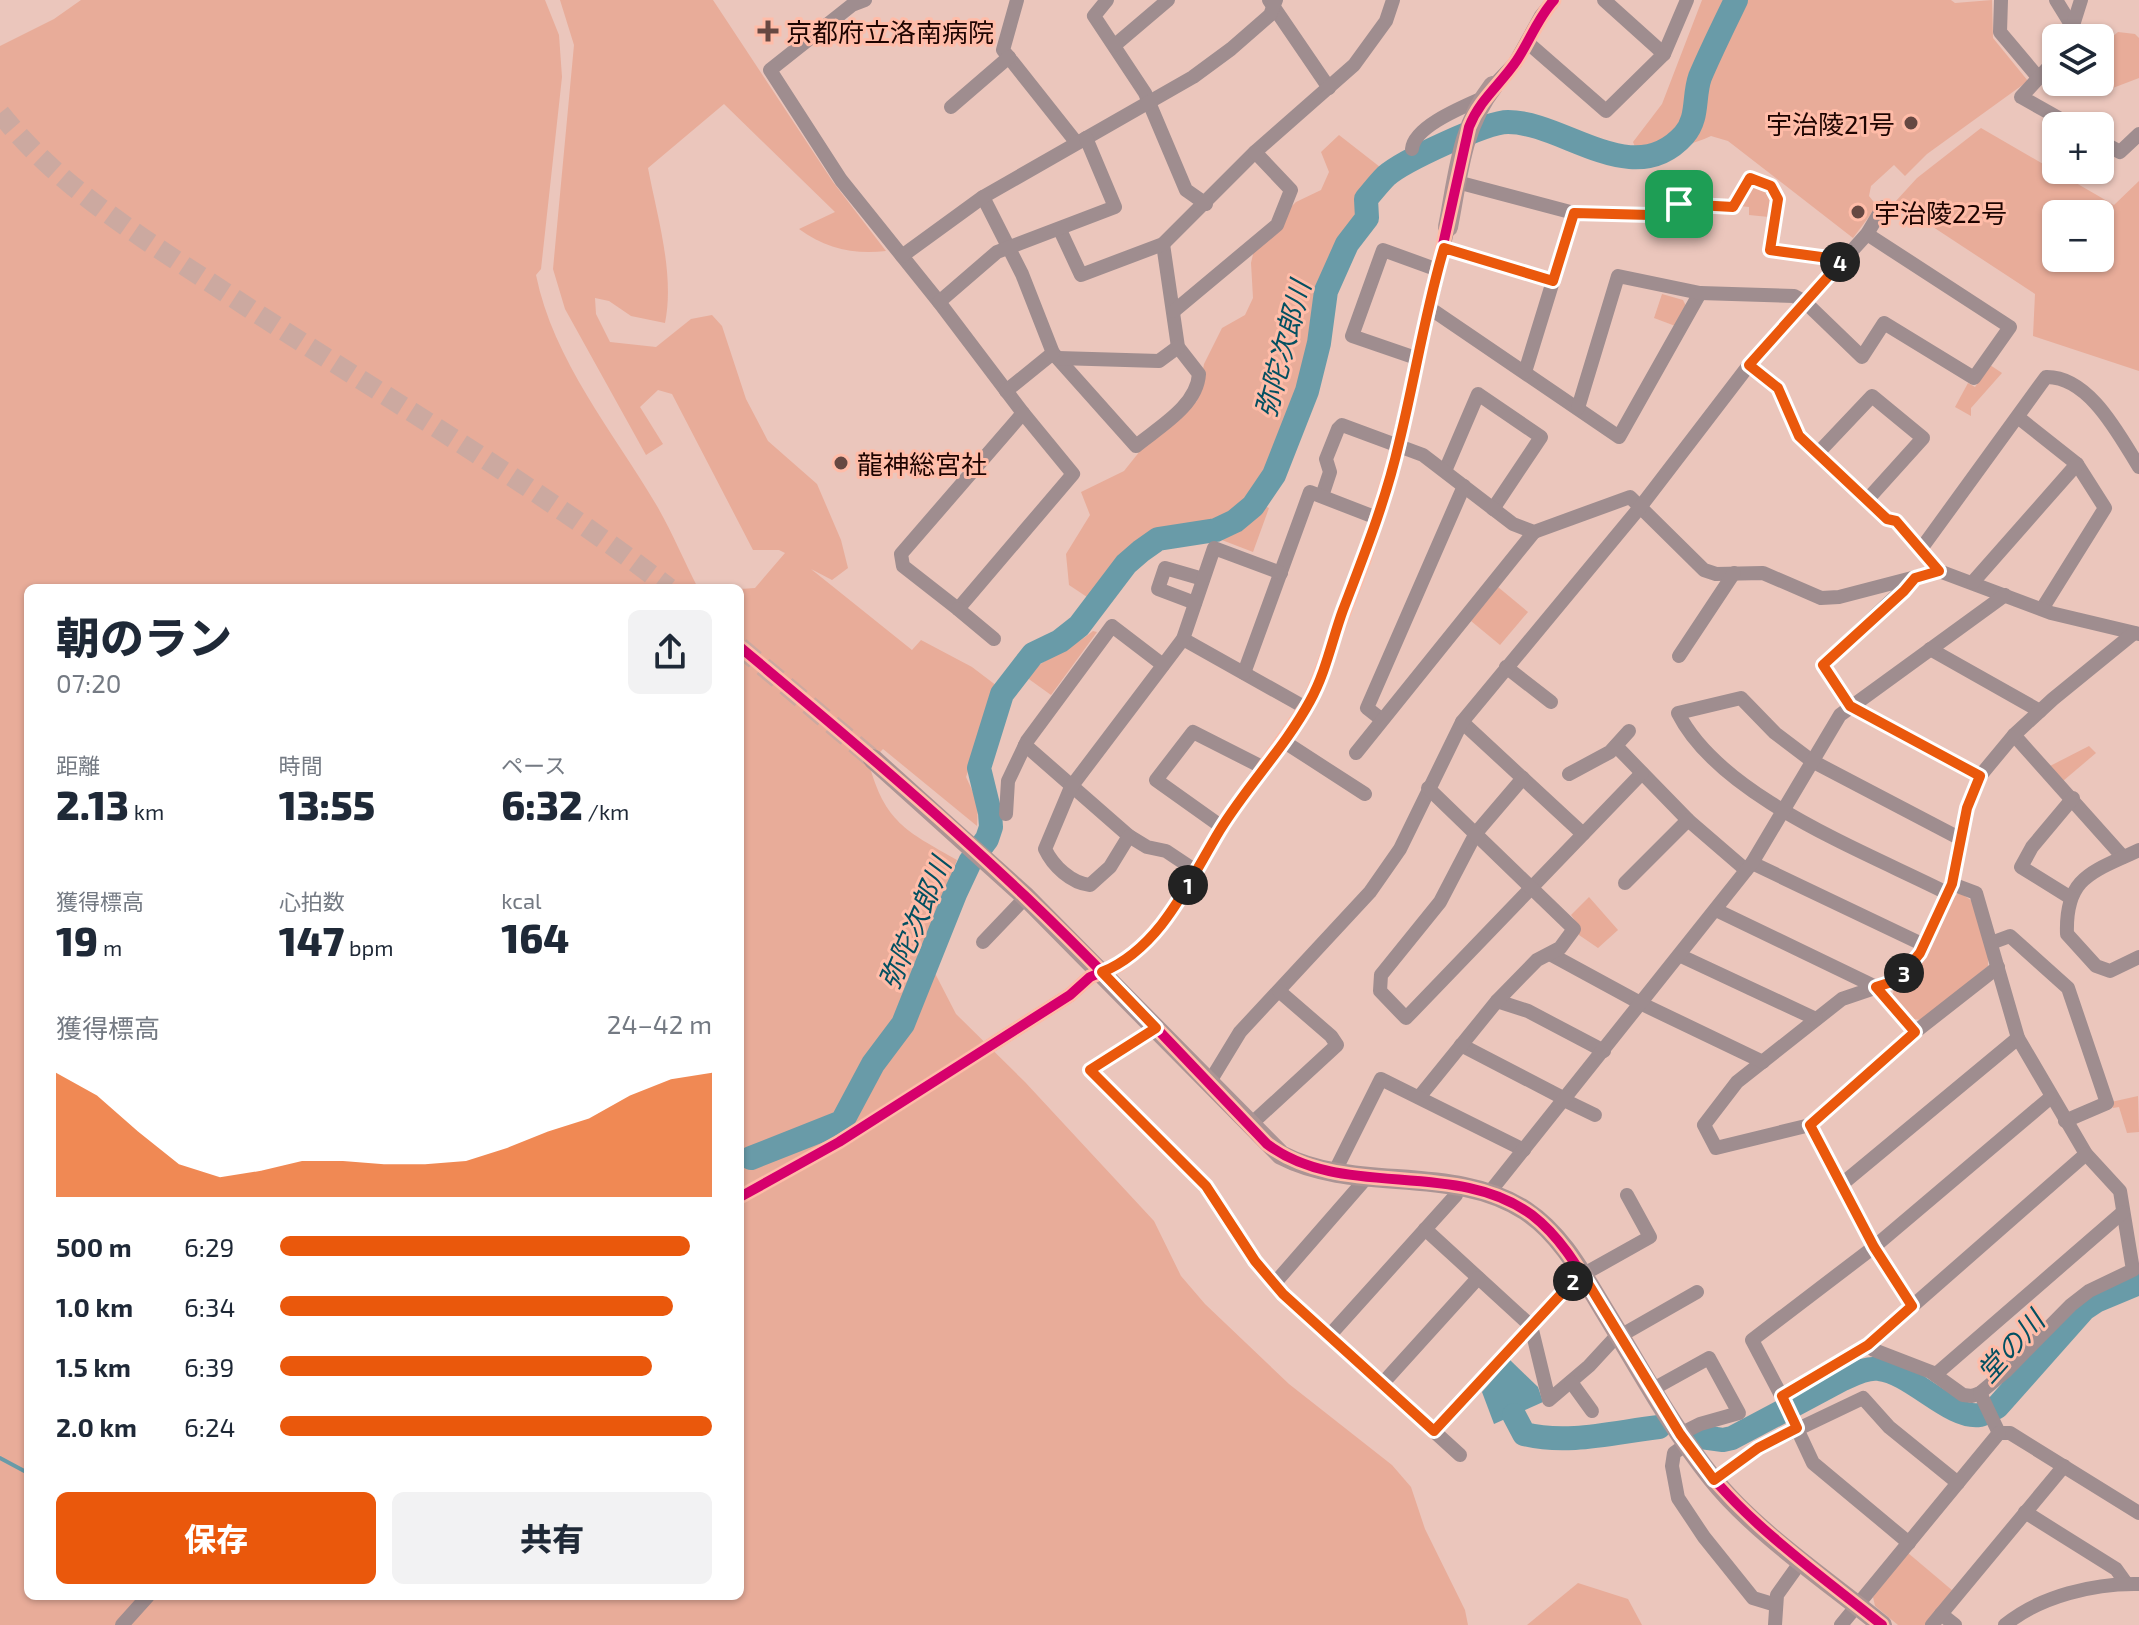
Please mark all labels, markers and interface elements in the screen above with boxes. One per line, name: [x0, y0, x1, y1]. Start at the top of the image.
place label: 京都府立洛南病院: [786, 16, 994, 47]
marker: 京都府立洛南病院: [757, 20, 779, 42]
map controls: [2042, 24, 2114, 272]
button: layers: [2042, 24, 2114, 96]
place label: 宇治陵21号: [1766, 108, 1895, 139]
button: +: [2042, 112, 2114, 184]
marker: 宇治陵21号: [1902, 114, 1920, 132]
pin: [1645, 170, 1713, 238]
icon: arrive: [1657, 182, 1701, 226]
place label: 宇治陵22号: [1874, 197, 2007, 228]
button: −: [2042, 200, 2114, 272]
marker: 宇治陵22号: [1849, 203, 1867, 221]
pin: 4: [1820, 242, 1860, 282]
text: 4: [1833, 249, 1847, 275]
water label: 弥陀次郎川: [1247, 274, 1317, 421]
place label: 龍神総宮社: [857, 448, 987, 479]
marker: 龍神総宮社: [832, 454, 850, 472]
text: 朝のラン: [56, 610, 232, 663]
button: share: [628, 610, 712, 694]
text: 07:20: [56, 667, 121, 698]
text: 距離: [56, 752, 100, 778]
text: 時間: [279, 752, 323, 778]
text: ペース: [501, 752, 566, 778]
text: 2.13: [56, 780, 129, 828]
text: 13:55: [279, 780, 375, 828]
text: 6:32: [501, 780, 583, 828]
text: km: [129, 798, 164, 824]
text: /km: [583, 798, 629, 824]
water label: 弥陀次郎川: [871, 849, 958, 994]
pin: 1: [1168, 865, 1208, 905]
text: 1: [1183, 872, 1193, 898]
text: kcal: [501, 887, 542, 913]
text: 獲得標高: [56, 888, 144, 914]
text: 心拍数: [279, 888, 345, 914]
text: 164: [501, 913, 569, 961]
text: 19: [56, 916, 98, 964]
text: 147: [279, 916, 344, 964]
text: m: [98, 934, 122, 960]
text: bpm: [344, 934, 394, 960]
pin: 3: [1884, 953, 1924, 993]
text: 3: [1898, 960, 1910, 986]
text: 24–42 m: [607, 1008, 712, 1039]
text: 獲得標高: [56, 1012, 160, 1043]
text: 500 m: [56, 1231, 132, 1262]
text: 6:29: [184, 1231, 235, 1262]
pin: 2: [1553, 1261, 1593, 1301]
text: 2: [1567, 1268, 1579, 1294]
text: 1.0 km: [56, 1291, 133, 1322]
text: 6:34: [184, 1291, 235, 1322]
water label: 堂の川: [1969, 1301, 2053, 1389]
text: 1.5 km: [56, 1351, 131, 1382]
text: 6:39: [184, 1351, 234, 1382]
text: 2.0 km: [56, 1411, 137, 1442]
text: 6:24: [184, 1411, 236, 1442]
button: 保存: [56, 1492, 376, 1584]
button: 共有: [392, 1492, 712, 1584]

